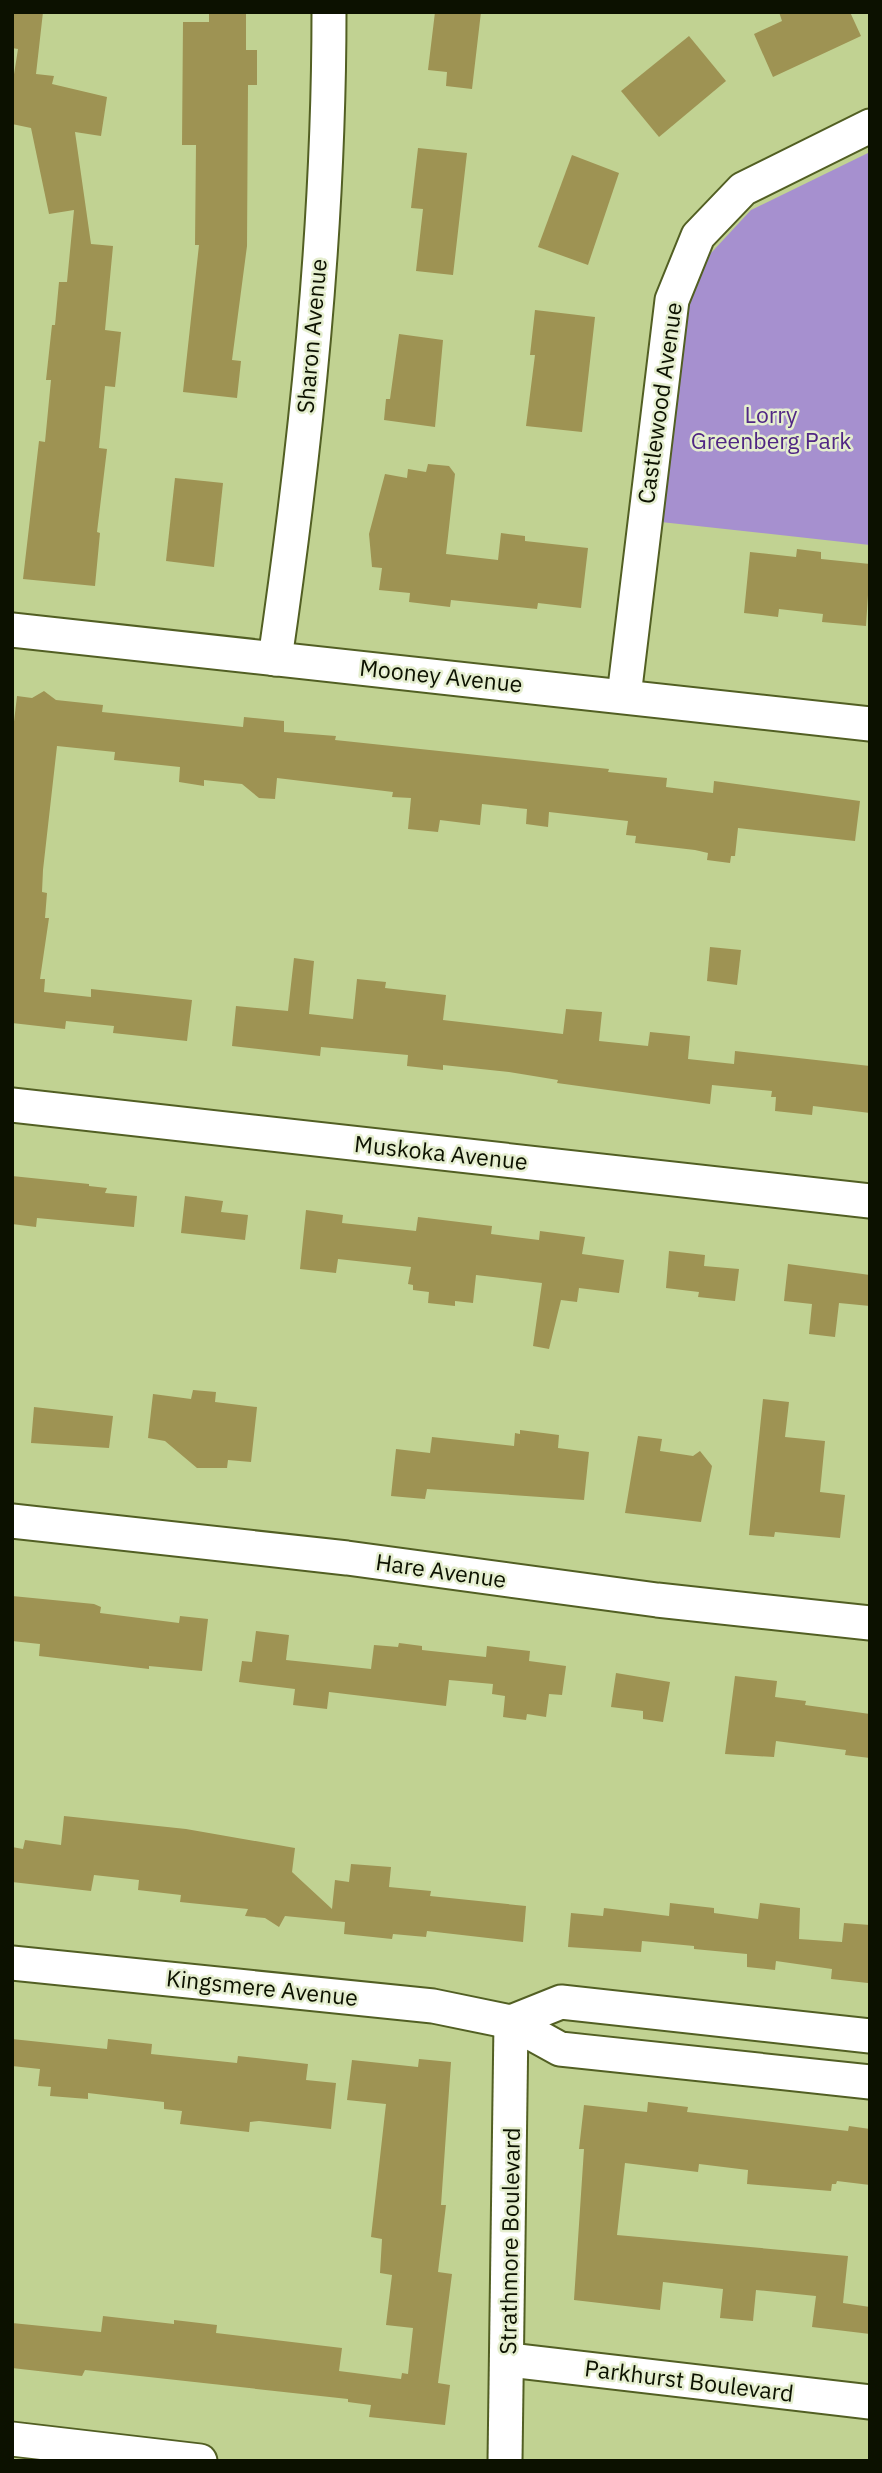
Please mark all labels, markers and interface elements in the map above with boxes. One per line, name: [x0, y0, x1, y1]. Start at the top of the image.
street label: Sharon Avenue: [289, 257, 333, 415]
street label: Castlewood Avenue: [630, 300, 688, 506]
park label: Lorry Greenberg Park: [691, 399, 851, 455]
street label: Mooney Avenue: [358, 652, 524, 698]
street label: Muskoka Avenue: [353, 1128, 529, 1176]
street label: Hare Avenue: [374, 1546, 508, 1594]
street label: Kingsmere Avenue: [165, 1962, 359, 2012]
street label: Strathmore Boulevard: [492, 2127, 526, 2355]
street label: Parkhurst Boulevard: [583, 2352, 795, 2408]

